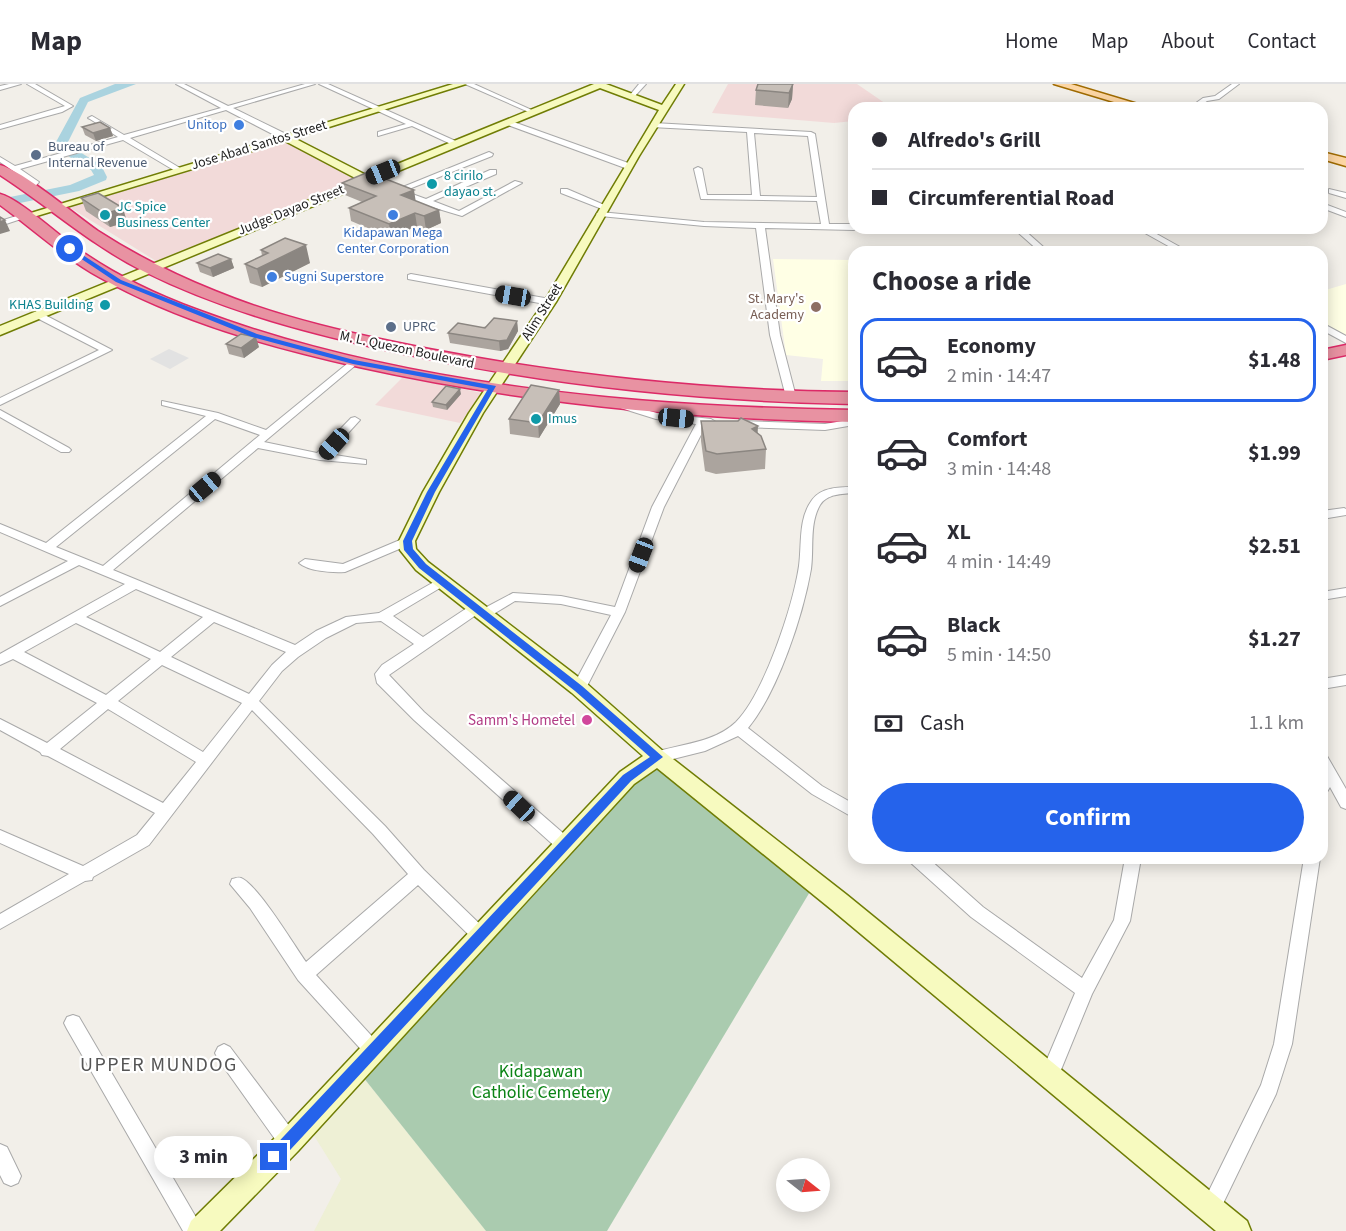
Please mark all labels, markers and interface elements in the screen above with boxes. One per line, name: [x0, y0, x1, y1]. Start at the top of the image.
text: Map: [30, 21, 82, 61]
text: Home: [1005, 26, 1058, 56]
text: Map: [1091, 26, 1129, 56]
text: About: [1162, 26, 1214, 56]
text: Contact: [1247, 26, 1316, 56]
place label: Unitop: [187, 115, 227, 135]
street label: Jose Abad Santos Street: [189, 115, 329, 175]
marker: Unitop: [232, 118, 246, 132]
text: Alfredo's Grill: [908, 124, 1041, 156]
place label: Bureau of Internal Revenue: [48, 137, 147, 173]
marker: Bureau of Internal Revenue: [29, 148, 43, 162]
car: [363, 157, 403, 187]
place label: 8 cirilo dayao st.: [444, 166, 496, 202]
marker: 8 cirilo dayao st.: [425, 177, 439, 191]
street label: Judge Dayao Street: [235, 179, 347, 240]
text: Circumferential Road: [908, 182, 1114, 214]
place label: JC Spice Business Center: [117, 197, 210, 233]
marker: JC Spice Business Center: [98, 208, 112, 222]
marker: Kidapawan Mega Center Corporation: [386, 208, 400, 222]
place label: Kidapawan Mega Center Corporation: [337, 223, 449, 259]
route start: [56, 235, 83, 262]
text: Choose a ride: [872, 262, 1032, 301]
place label: Sugni Superstore: [284, 267, 384, 287]
marker: Sugni Superstore: [265, 270, 279, 284]
street label: Alim Street: [517, 279, 568, 344]
car: [494, 284, 532, 308]
place label: St. Mary's Academy: [748, 289, 804, 325]
place label: KHAS Building: [9, 295, 93, 315]
marker: KHAS Building: [98, 298, 112, 312]
marker: St. Mary's Academy: [809, 300, 823, 314]
place label: UPRC: [403, 317, 436, 337]
marker: UPRC: [384, 320, 398, 334]
street label: M. L. Quezon Boulevard: [338, 326, 476, 374]
text: Economy: [947, 330, 1036, 362]
icon: car: [875, 333, 929, 387]
text: $1.48: [1248, 344, 1301, 376]
text: 2 min · 14:47: [947, 362, 1051, 390]
car: [657, 407, 695, 429]
place label: Imus: [548, 409, 577, 429]
marker: Imus: [529, 412, 543, 426]
text: Comfort: [947, 423, 1028, 455]
car: [315, 425, 353, 463]
icon: car: [875, 426, 929, 480]
text: $1.99: [1248, 437, 1301, 469]
text: 3 min · 14:48: [947, 455, 1051, 483]
car: [185, 469, 225, 505]
text: XL: [947, 516, 971, 548]
icon: car: [875, 519, 929, 573]
text: $2.51: [1248, 530, 1301, 562]
car: [626, 535, 656, 575]
text: 4 min · 14:49: [947, 548, 1051, 576]
text: Black: [947, 609, 1001, 641]
icon: car: [875, 612, 929, 666]
text: $1.27: [1248, 623, 1301, 655]
text: 5 min · 14:50: [947, 641, 1051, 669]
icon: cash: [872, 707, 905, 740]
text: Cash: [920, 707, 965, 739]
text: 1.1 km: [1249, 709, 1304, 737]
place label: Samm's Hometel: [468, 710, 575, 731]
marker: Samm's Hometel: [580, 713, 594, 727]
button: Confirm: [872, 783, 1304, 852]
car: [500, 787, 538, 825]
district label: UPPER MUNDOG: [80, 1051, 238, 1079]
park label: Kidapawan Catholic Cemetery: [472, 1059, 611, 1105]
callout: 3 min: [154, 1136, 253, 1178]
text: 3 min: [179, 1143, 228, 1171]
route end: [260, 1143, 287, 1170]
north arrow: [776, 1158, 830, 1212]
map controls: [776, 1158, 830, 1212]

